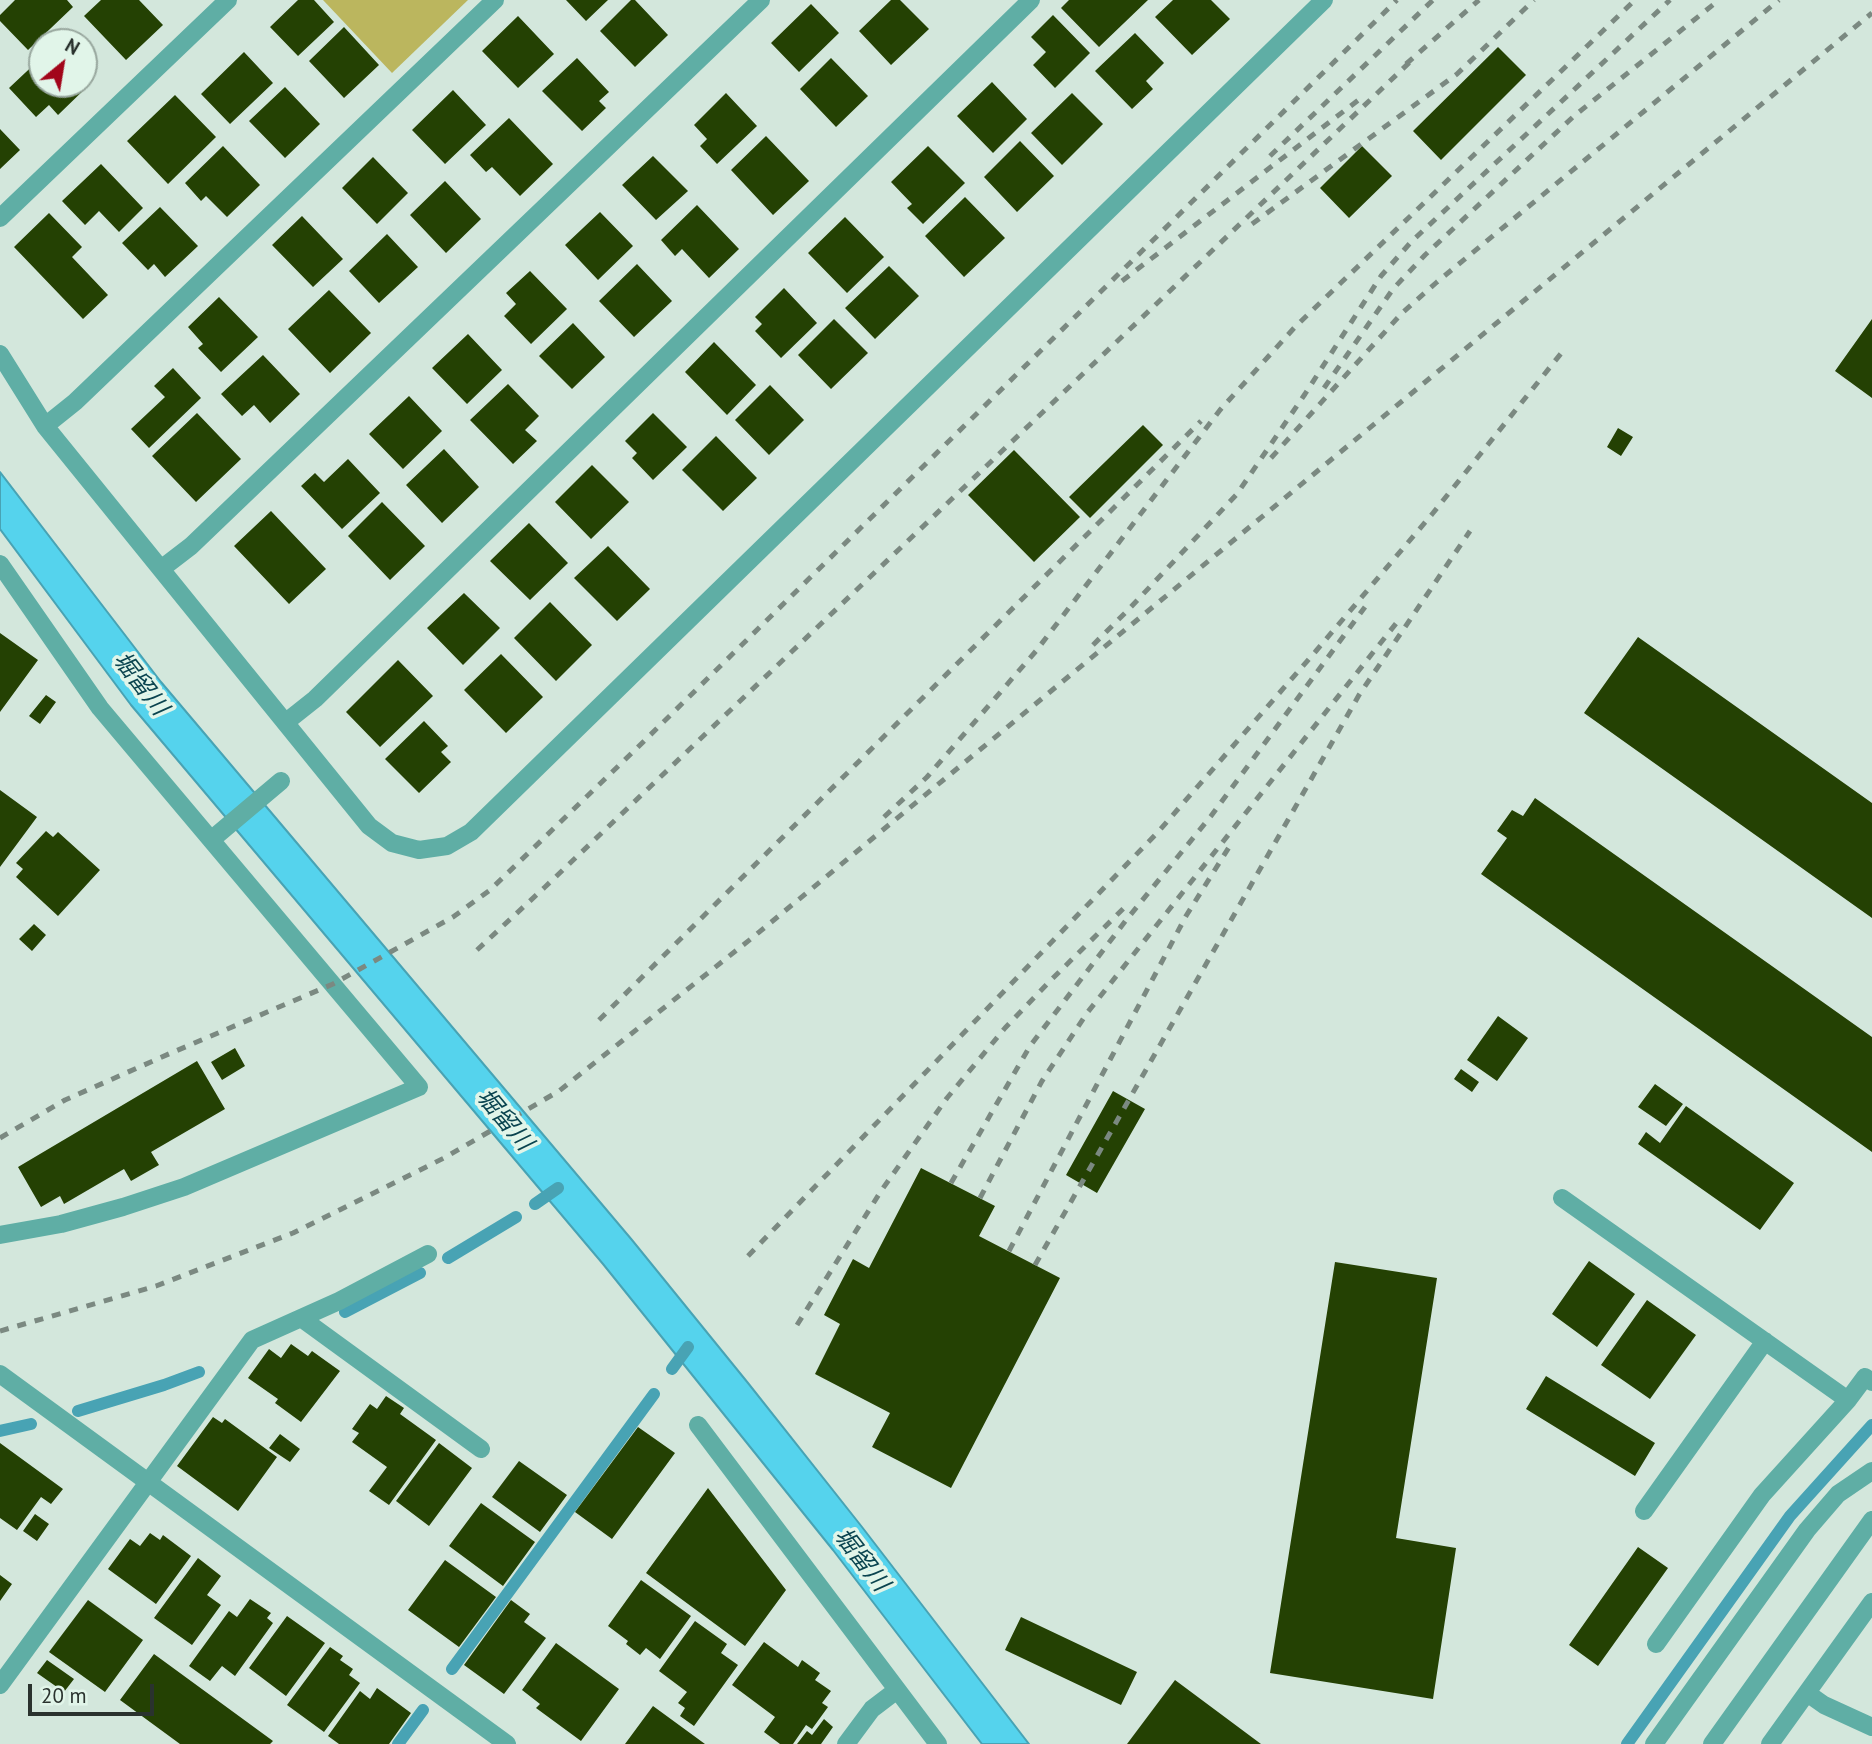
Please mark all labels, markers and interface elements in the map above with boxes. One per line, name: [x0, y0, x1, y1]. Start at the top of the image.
north arrow: [28, 28, 98, 98]
text: N: [61, 33, 84, 60]
water label: 堀留川: [106, 647, 174, 721]
water label: 堀留川: [470, 1083, 538, 1157]
water label: 堀留川: [827, 1523, 895, 1597]
scale bar: [32, 1670, 158, 1714]
text: 20 m: [41, 1682, 87, 1709]

